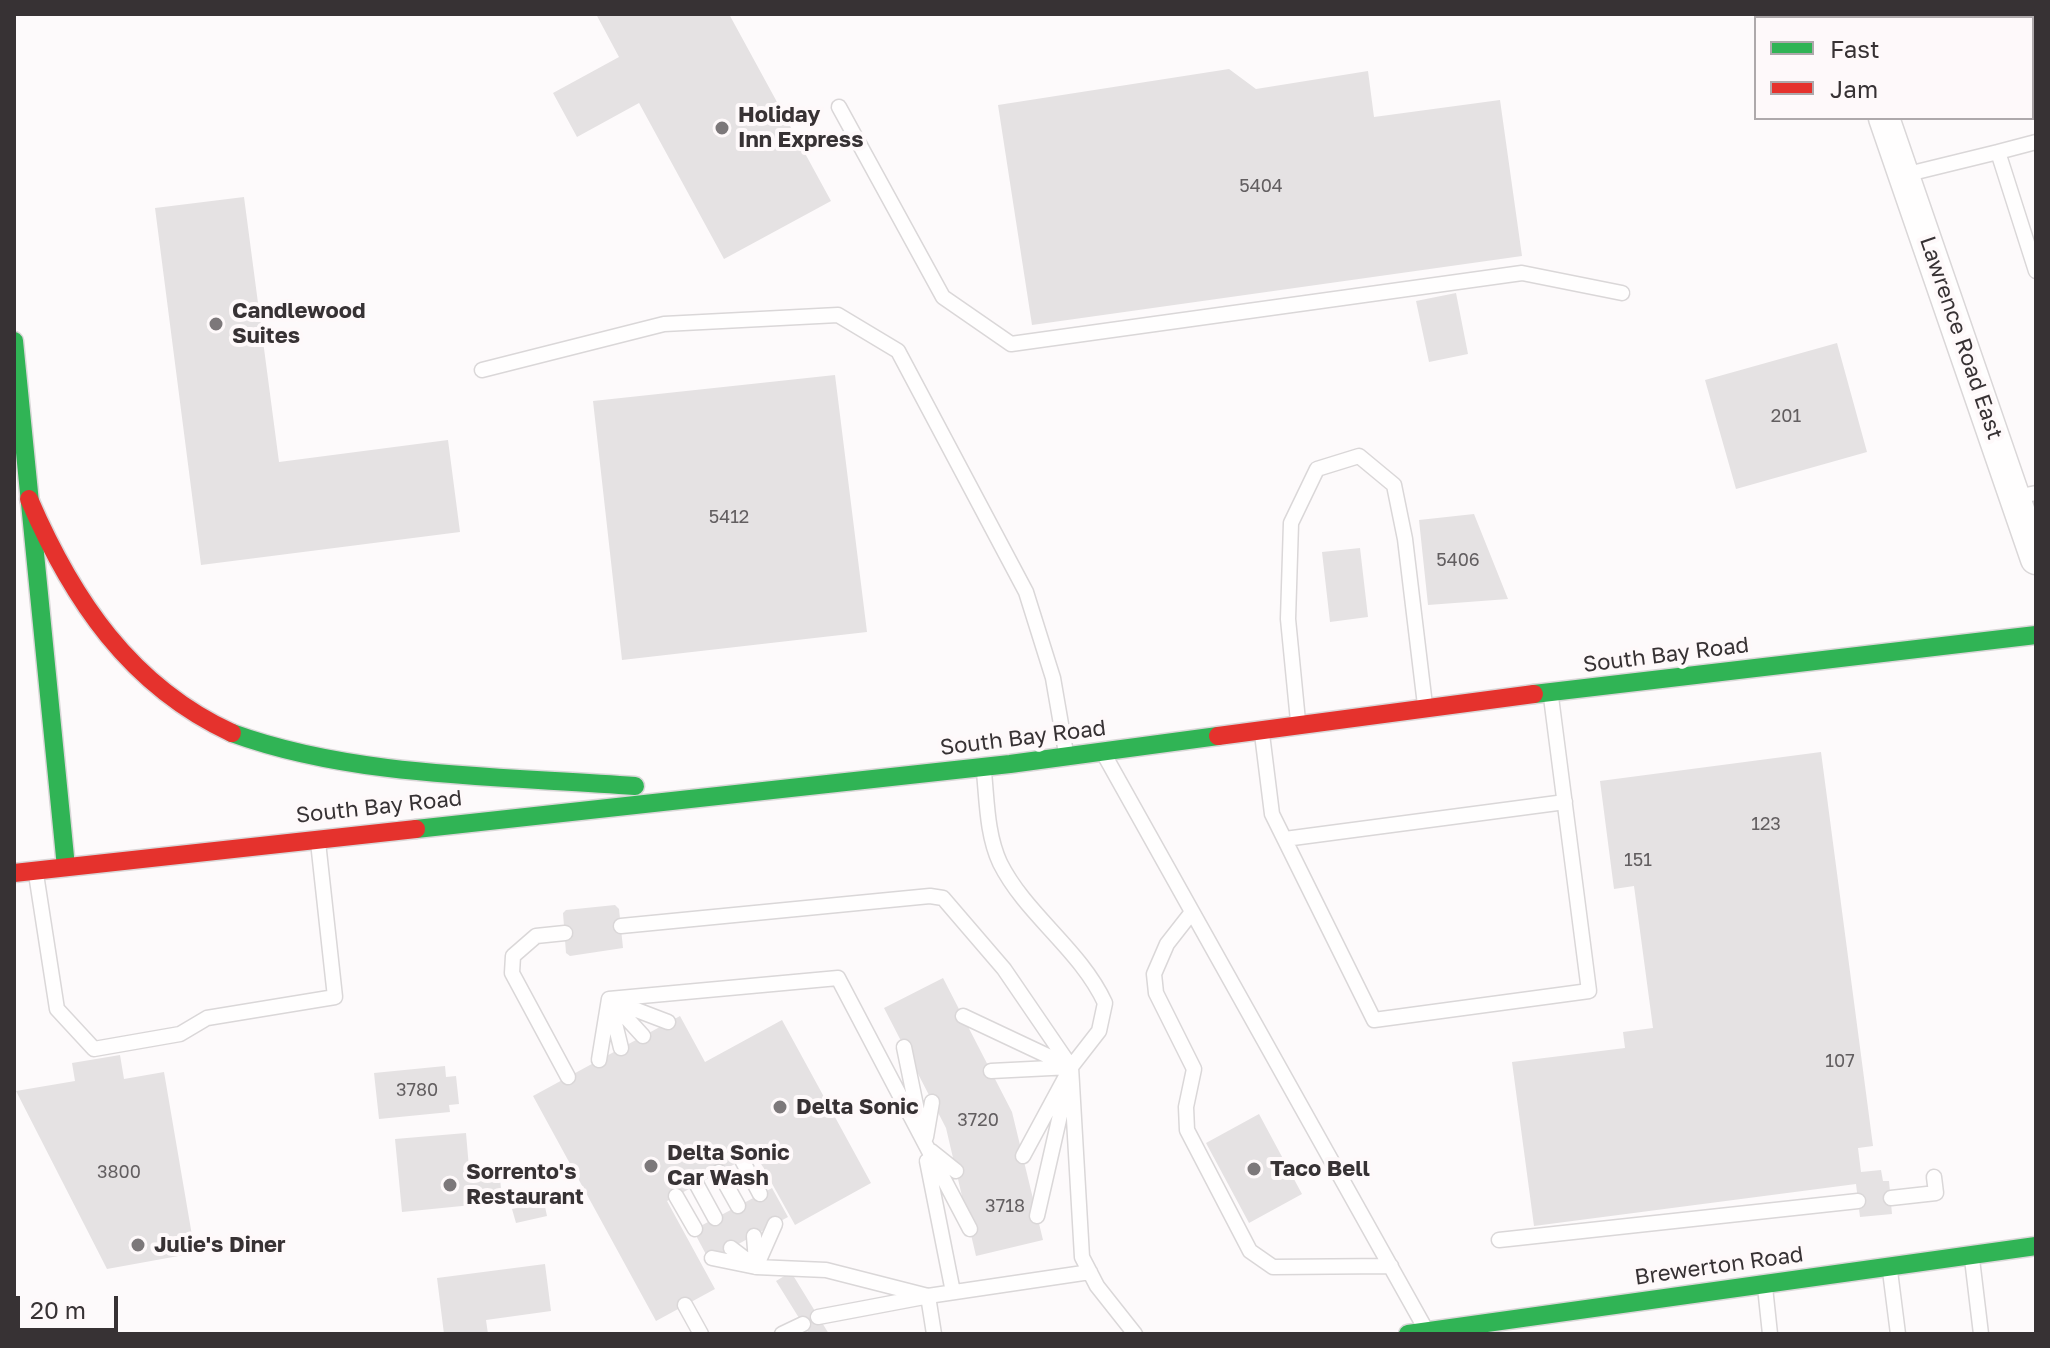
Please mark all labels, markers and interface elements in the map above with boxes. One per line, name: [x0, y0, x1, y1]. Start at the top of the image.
legend: [1754, 16, 2034, 120]
text: Fast: [1830, 34, 1880, 63]
text: Jam: [1830, 74, 1878, 103]
place label: Holiday Inn Express: [738, 102, 863, 154]
marker: Holiday Inn Express: [713, 119, 731, 137]
house number: 5404: [1239, 175, 1283, 197]
street label: Lawrence Road East: [1914, 233, 2008, 443]
place label: Candlewood Suites: [232, 298, 365, 350]
marker: Candlewood Suites: [207, 315, 225, 333]
house number: 201: [1771, 405, 1801, 427]
house number: 5412: [709, 506, 749, 528]
house number: 5406: [1436, 549, 1480, 571]
street label: South Bay Road: [1582, 632, 1750, 678]
street label: South Bay Road: [939, 715, 1107, 761]
street label: South Bay Road: [295, 785, 463, 829]
house number: 123: [1751, 813, 1781, 835]
house number: 151: [1624, 849, 1652, 871]
house number: 107: [1825, 1050, 1855, 1072]
house number: 3780: [396, 1079, 438, 1101]
place label: Delta Sonic: [796, 1094, 919, 1120]
marker: Delta Sonic: [771, 1098, 789, 1116]
house number: 3720: [957, 1109, 999, 1131]
place label: Delta Sonic Car Wash: [667, 1140, 790, 1192]
place label: Taco Bell: [1270, 1156, 1370, 1182]
marker: Delta Sonic Car Wash: [642, 1157, 660, 1175]
place label: Sorrento's Restaurant: [466, 1159, 584, 1210]
marker: Taco Bell: [1245, 1160, 1263, 1178]
house number: 3800: [97, 1161, 141, 1183]
marker: Sorrento's Restaurant: [441, 1176, 459, 1194]
house number: 3718: [985, 1195, 1025, 1217]
place label: Julie's Diner: [154, 1232, 286, 1258]
marker: Julie's Diner: [129, 1236, 147, 1254]
street label: Brewerton Road: [1633, 1241, 1805, 1291]
scale bar: [20, 1280, 122, 1330]
text: 20 m: [30, 1295, 86, 1324]

